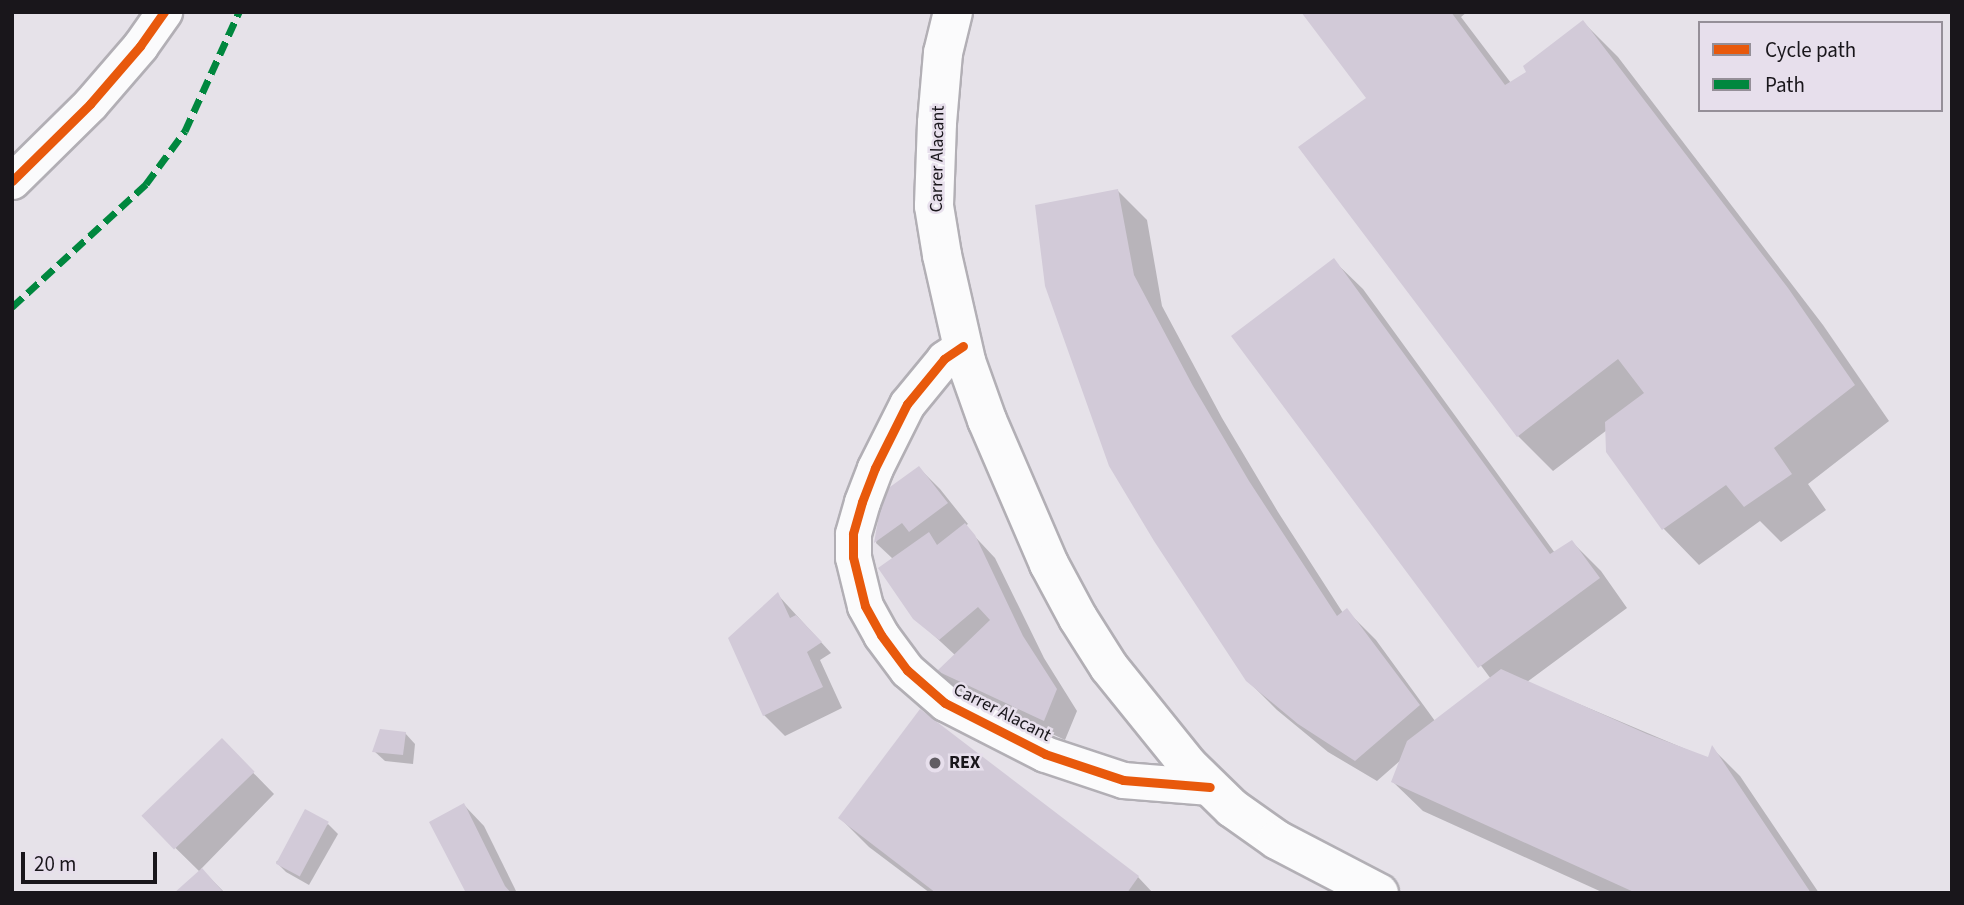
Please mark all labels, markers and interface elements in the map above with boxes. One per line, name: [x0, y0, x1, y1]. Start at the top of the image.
legend: [1698, 21, 1943, 112]
text: Cycle path: [1765, 35, 1856, 65]
text: Path: [1765, 70, 1805, 100]
street label: Carrer Alacant: [926, 105, 950, 213]
street label: Carrer Alacant: [949, 679, 1055, 747]
place label: REX: [949, 752, 980, 774]
marker: REX: [927, 755, 943, 771]
scale bar: [24, 838, 161, 882]
text: 20 m: [34, 849, 76, 879]

